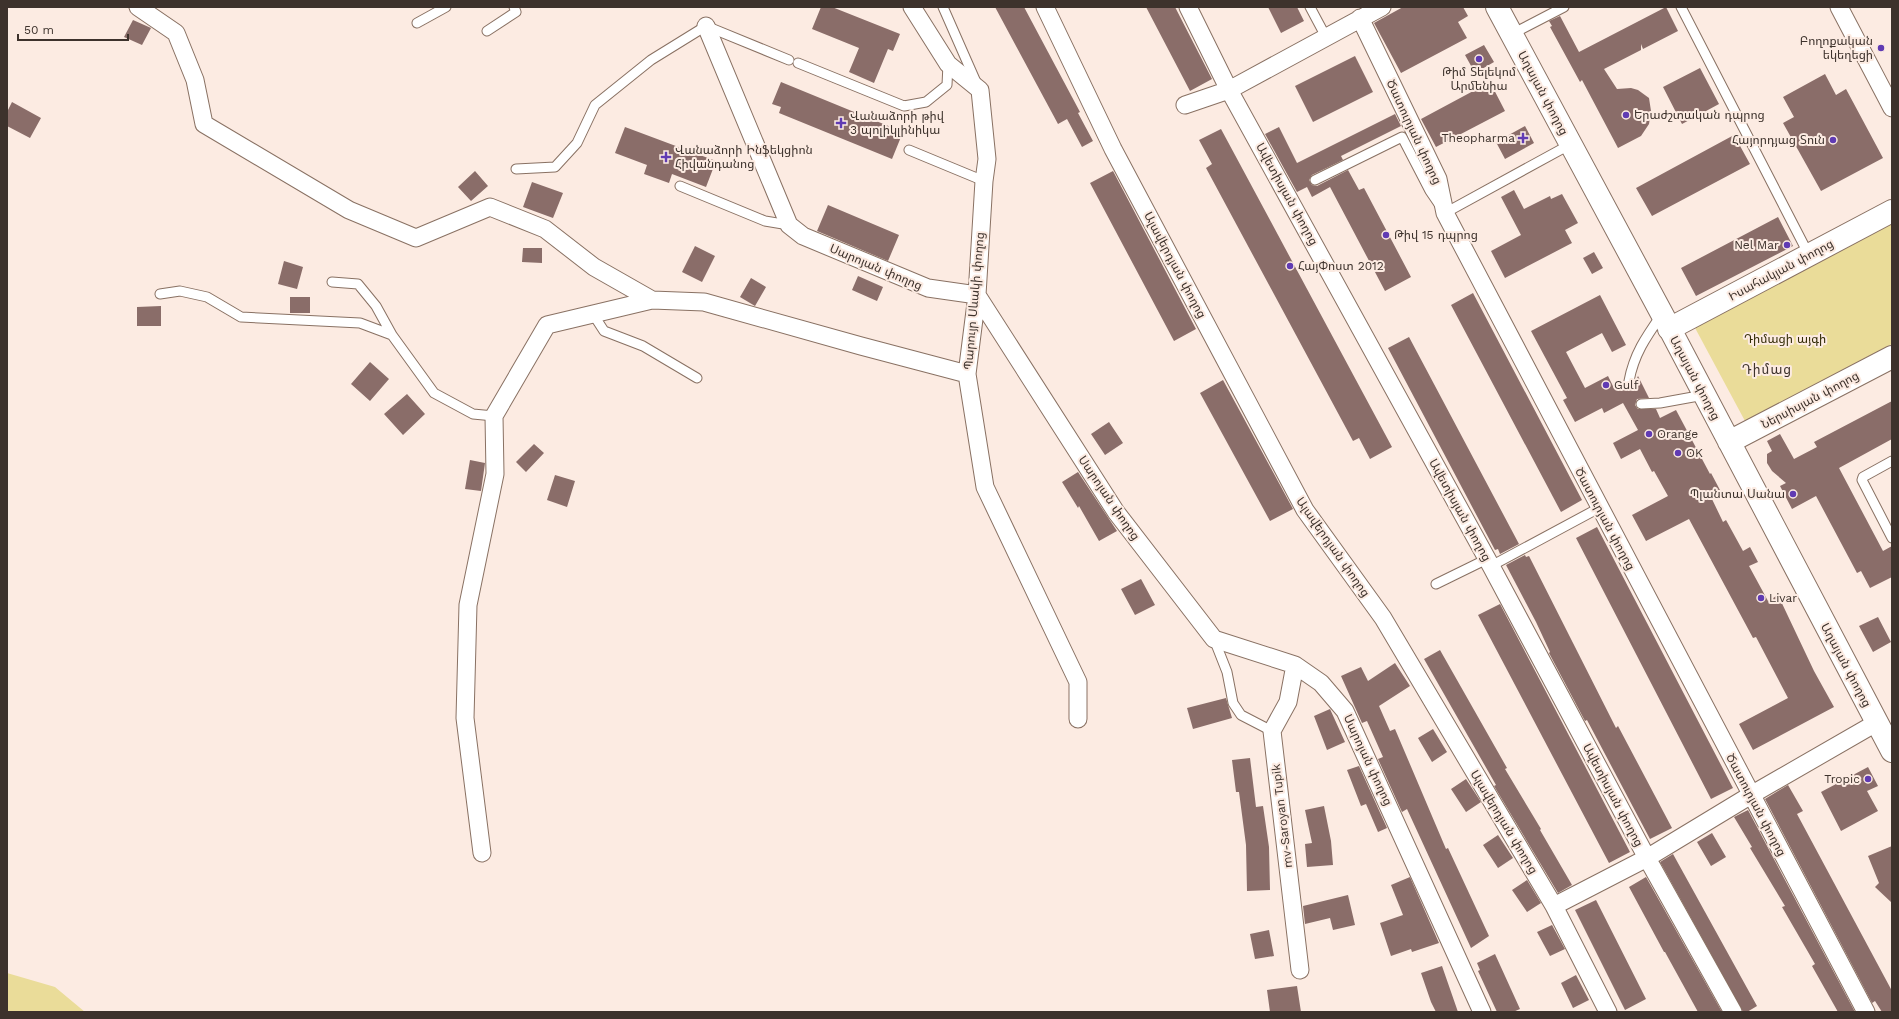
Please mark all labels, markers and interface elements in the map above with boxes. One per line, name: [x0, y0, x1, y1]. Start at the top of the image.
scale bar: [18, 16, 128, 42]
text: 50 m: [24, 23, 54, 37]
place label: Բողոքական եկեղեցի: [1800, 34, 1873, 62]
marker: Բողոքական եկեղեցի: [1876, 43, 1886, 53]
street label: Աղայան փողոց: [1515, 49, 1571, 137]
marker: Թիմ Տելեկոմ Արմենիա: [1474, 54, 1484, 64]
place label: Թիմ Տելեկոմ Արմենիա: [1442, 65, 1516, 93]
street label: Ծատուրյան փողոց: [1384, 77, 1444, 187]
place label: Երաժշտական դպրոց: [1634, 108, 1765, 122]
place label: Վանաձորի թիվ 3 պոլիկլինիկա: [850, 109, 945, 137]
marker: Երաժշտական դպրոց: [1621, 110, 1631, 120]
marker: Վանաձորի թիվ 3 պոլիկլինիկա: [835, 117, 847, 129]
place label: Theopharma: [1442, 131, 1515, 145]
marker: Theopharma: [1518, 133, 1528, 143]
place label: Հայորդյաց Տուն: [1732, 133, 1825, 147]
marker: Հայորդյաց Տուն: [1828, 135, 1838, 145]
street label: Ավետիսյան փողոց: [1253, 140, 1321, 248]
place label: Վանաձորի Ինֆեկցիոն Հիվանդանոց: [675, 143, 813, 171]
marker: Վանաձորի Ինֆեկցիոն Հիվանդանոց: [660, 151, 672, 163]
street label: Ալավերդյան փողոց: [1141, 209, 1209, 321]
place label: Թիվ 15 դպրոց: [1394, 228, 1478, 242]
marker: Թիվ 15 դպրոց: [1381, 230, 1391, 240]
street label: Պարույր Սևակի փողոց: [961, 231, 987, 371]
street label: Իսահակյան փողոց: [1726, 236, 1836, 304]
place label: Nel Mar: [1734, 238, 1779, 252]
marker: Nel Mar: [1782, 240, 1792, 250]
street label: Սարոյան փողոց: [828, 241, 924, 293]
place label: ՀայՓոստ 2012: [1298, 259, 1384, 273]
marker: ՀայՓոստ 2012: [1285, 261, 1295, 271]
park label: Դիմացի այգի: [1744, 332, 1826, 346]
street label: Աղայան փողոց: [1667, 334, 1723, 422]
district label: Դիմաց: [1742, 362, 1792, 377]
street label: Ներսիսյան փողոց: [1759, 368, 1861, 432]
place label: Gulf: [1614, 378, 1639, 392]
marker: Gulf: [1601, 380, 1611, 390]
place label: Orange: [1657, 427, 1698, 441]
marker: Orange: [1644, 429, 1654, 439]
place label: OK: [1686, 446, 1703, 460]
marker: OK: [1673, 448, 1683, 458]
street label: Սարոյան փողոց: [1075, 453, 1143, 543]
street label: Ավետիսյան փողոց: [1426, 456, 1494, 564]
street label: Ծատուրյան փողոց: [1572, 465, 1638, 573]
place label: Պլանտա Սանա: [1690, 487, 1785, 501]
marker: Պլանտա Սանա: [1788, 489, 1798, 499]
street label: Ալավերդյան փողոց: [1293, 494, 1373, 600]
place label: Livar: [1769, 591, 1797, 605]
marker: Livar: [1756, 593, 1766, 603]
street label: Աղայան փողոց: [1818, 621, 1874, 709]
street label: Սարոյան փողոց: [1341, 712, 1395, 808]
street label: Ավետիսյան փողոց: [1580, 741, 1646, 849]
street label: Ծատուրյան փողոց: [1723, 751, 1789, 859]
street label: mv-Saroyan Tupik: [1269, 763, 1295, 869]
street label: Ալավերդյան փողոց: [1467, 768, 1541, 876]
place label: Tropic: [1824, 772, 1860, 786]
marker: Tropic: [1863, 774, 1873, 784]

